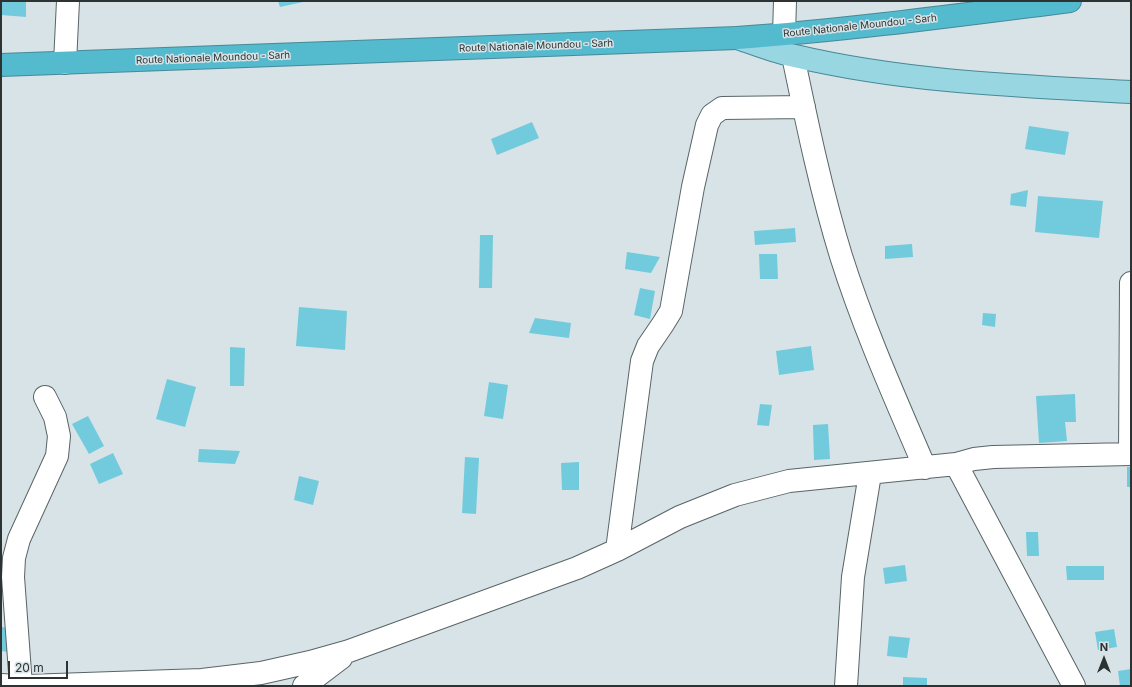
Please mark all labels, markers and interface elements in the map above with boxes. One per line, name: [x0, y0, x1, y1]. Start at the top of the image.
street label: Route Nationale Moundou - Sarh: [783, 12, 937, 40]
street label: Route Nationale Moundou - Sarh: [459, 37, 613, 55]
street label: Route Nationale Moundou - Sarh: [136, 49, 290, 67]
north arrow: [1084, 639, 1124, 679]
text: N: [1100, 640, 1108, 654]
scale bar: [10, 653, 70, 679]
text: 20 m: [15, 660, 44, 675]

